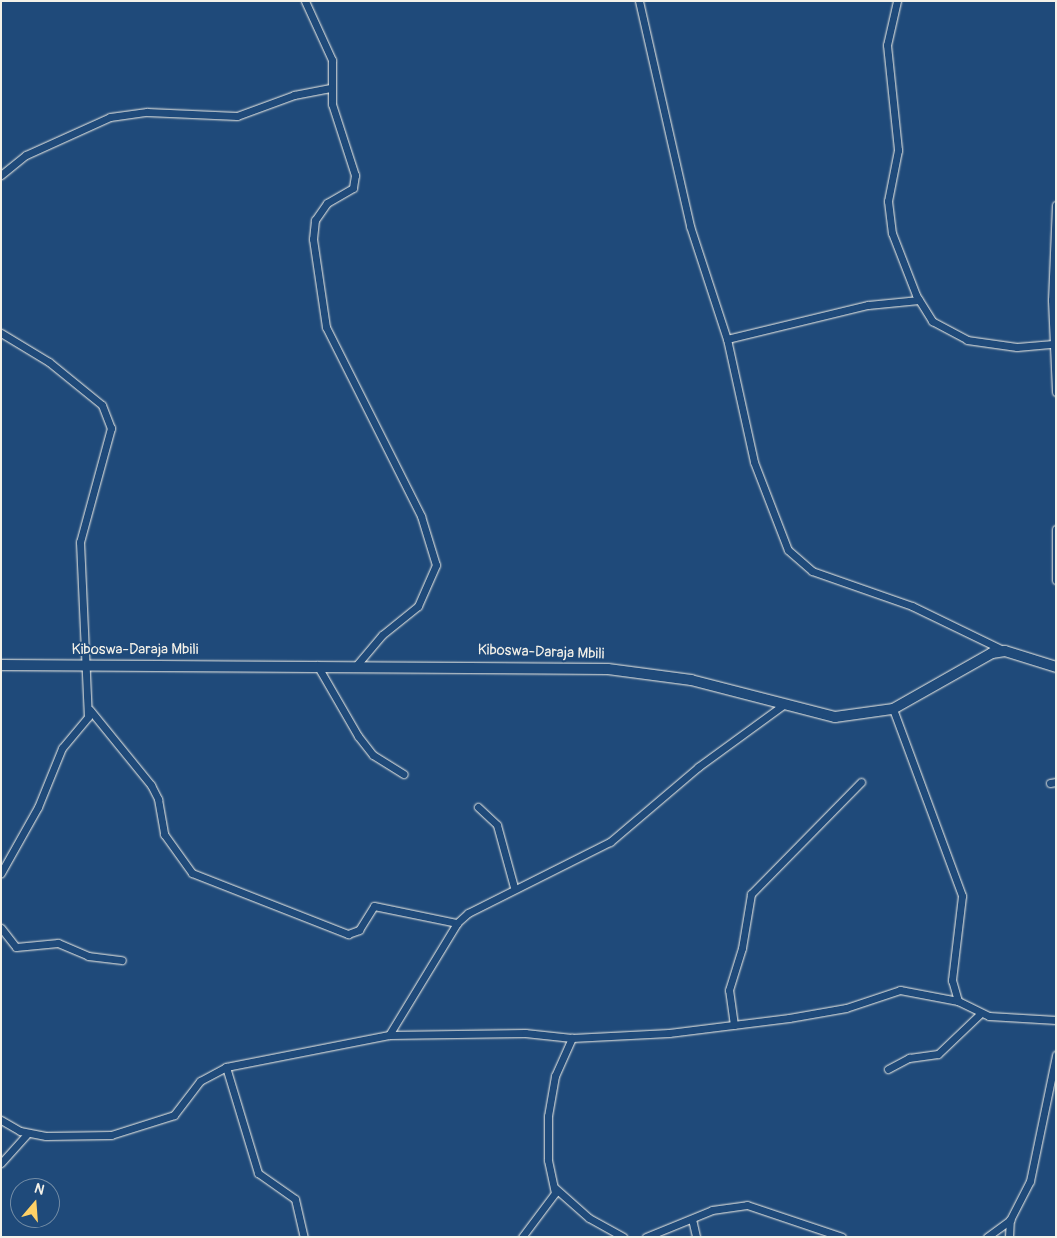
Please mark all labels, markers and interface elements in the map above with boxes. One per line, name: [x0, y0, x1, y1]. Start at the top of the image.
street label: Kiboswa-Daraja Mbili: [72, 641, 198, 659]
street label: Kiboswa-Daraja Mbili: [477, 641, 605, 663]
north arrow: [10, 1178, 60, 1228]
text: N: [32, 1180, 47, 1199]

